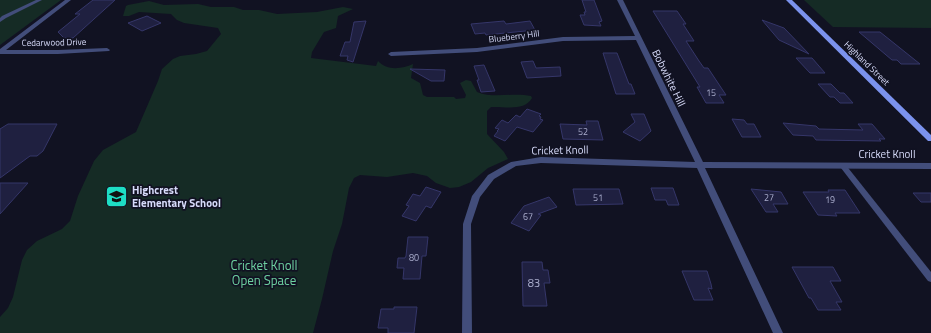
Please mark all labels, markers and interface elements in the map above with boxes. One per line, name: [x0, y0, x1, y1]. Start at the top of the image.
street label: Blueberry Hill: [488, 26, 540, 46]
street label: Cedarwood Drive: [22, 35, 87, 49]
street label: Highland Street: [841, 38, 893, 89]
street label: Bobwhite Hill: [648, 47, 690, 109]
house number: 15: [706, 86, 716, 99]
house number: 52: [578, 125, 588, 138]
street label: Cricket Knoll: [531, 142, 589, 158]
street label: Cricket Knoll: [859, 146, 915, 162]
place label: Highcrest Elementary School: [132, 182, 221, 211]
school or university icon: Highcrest Elementary School: [104, 183, 130, 209]
house number: 51: [593, 191, 603, 204]
house number: 27: [764, 191, 774, 204]
house number: 19: [825, 193, 835, 206]
house number: 67: [523, 210, 533, 223]
house number: 80: [409, 251, 419, 264]
park label: Cricket Knoll Open Space: [230, 255, 298, 290]
house number: 83: [528, 275, 540, 291]

